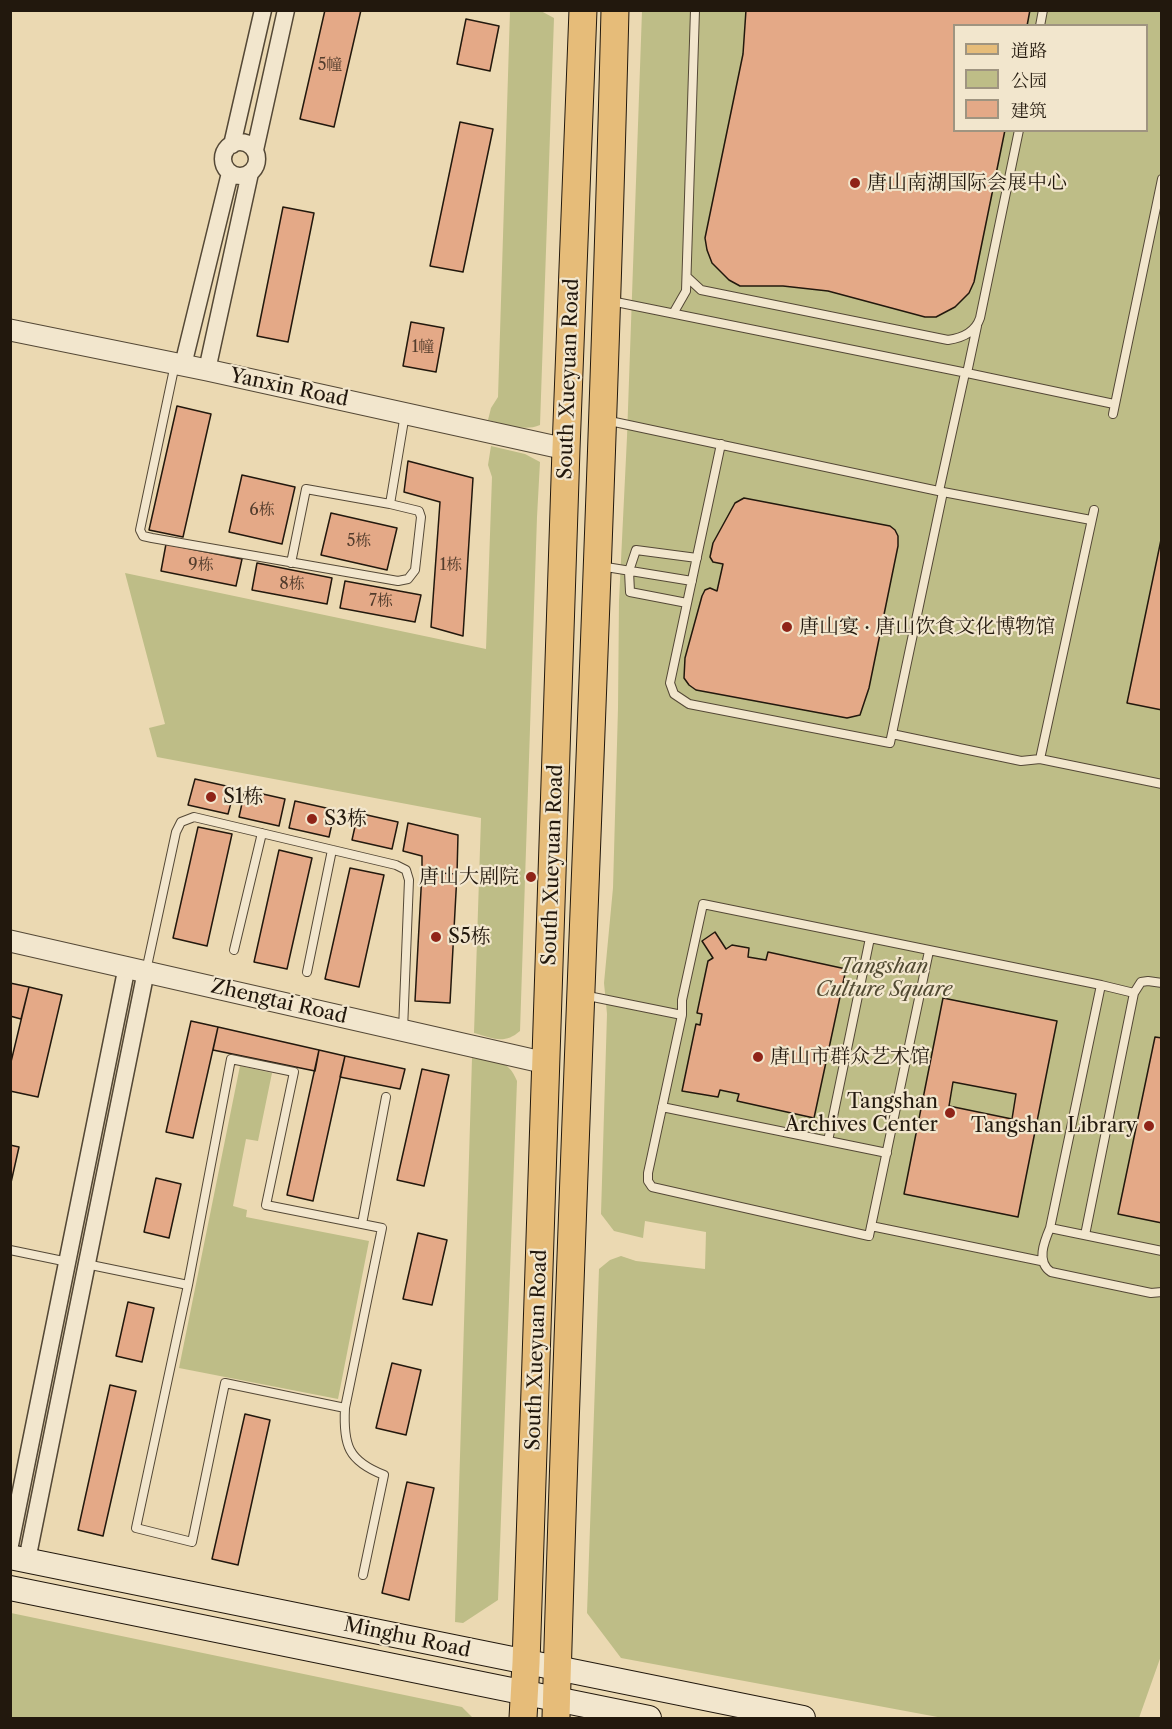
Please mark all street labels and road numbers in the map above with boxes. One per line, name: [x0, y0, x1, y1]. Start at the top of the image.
street label: South Xueyuan Road: [553, 278, 585, 480]
street label: Yanxin Road: [228, 364, 350, 412]
street label: South Xueyuan Road: [537, 764, 569, 966]
street label: Zhengtai Road: [209, 975, 349, 1029]
street label: South Xueyuan Road: [521, 1249, 553, 1451]
street label: Minghu Road: [341, 1613, 473, 1663]

